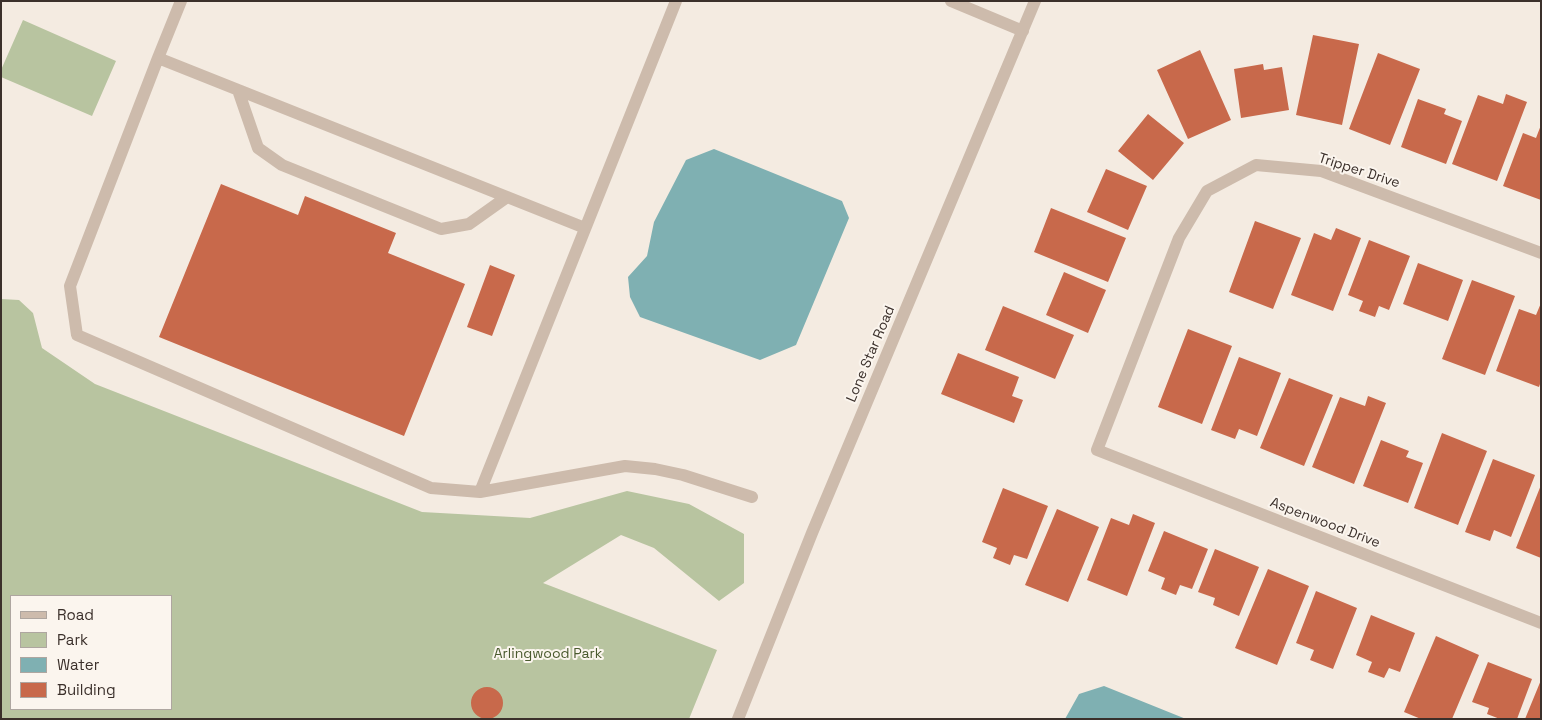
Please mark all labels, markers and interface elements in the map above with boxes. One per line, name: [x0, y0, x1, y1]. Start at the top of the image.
street label: Tripper Drive: [1316, 150, 1402, 192]
street label: Lone Star Road: [843, 303, 899, 405]
street label: Aspenwood Drive: [1268, 494, 1382, 552]
legend: [10, 595, 172, 710]
text: Road: [57, 605, 94, 624]
text: Park: [57, 630, 88, 649]
park label: Arlingwood Park: [494, 646, 602, 662]
text: Water: [57, 655, 99, 674]
text: Building: [57, 680, 116, 699]

